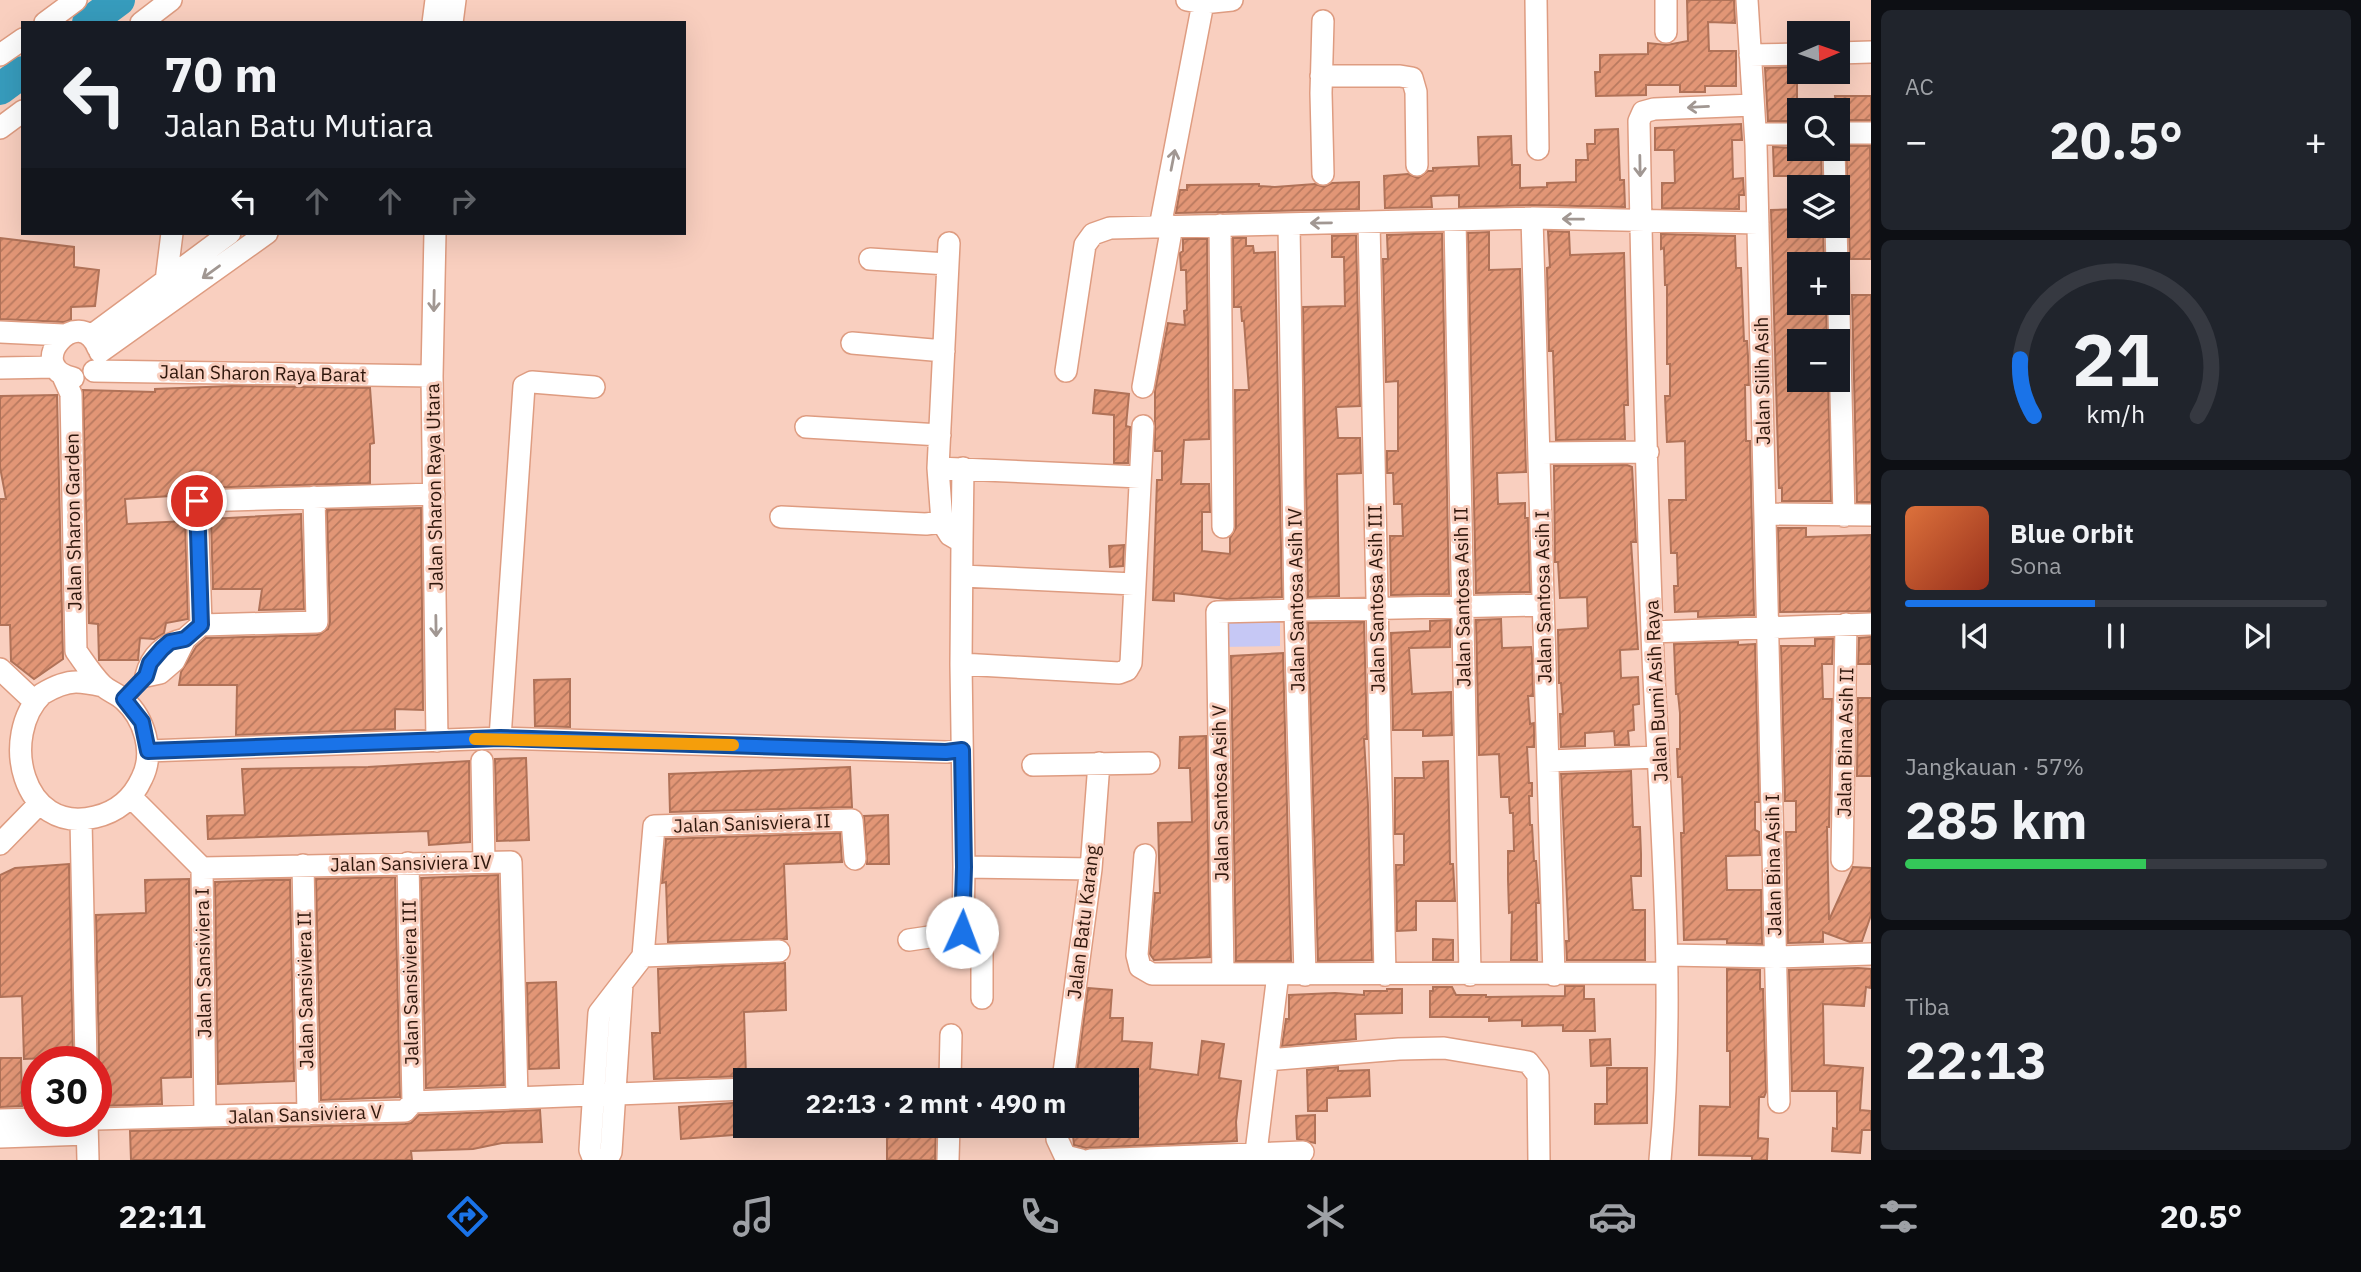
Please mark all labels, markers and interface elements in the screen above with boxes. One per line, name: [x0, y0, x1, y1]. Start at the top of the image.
north arrow: [1787, 21, 1850, 84]
map controls: [1787, 21, 1850, 392]
text: 70 m: [164, 42, 278, 105]
icon: left: [49, 49, 140, 140]
text: AC: [1905, 71, 1934, 101]
button: search: [1787, 98, 1850, 161]
one-way arrow: [1687, 101, 1709, 114]
text: Jalan Batu Mutiara: [164, 104, 433, 146]
text: 20.5°: [2049, 106, 2183, 173]
text: −: [1905, 116, 1928, 165]
text: +: [2304, 116, 2327, 165]
one-way arrow: [1167, 149, 1181, 172]
one-way arrow: [1633, 154, 1647, 177]
button: layers: [1787, 175, 1850, 238]
icon: left: [225, 182, 263, 220]
icon: ahead: [298, 182, 336, 220]
icon: ahead: [371, 182, 409, 220]
icon: right: [444, 182, 482, 220]
one-way arrow: [1562, 212, 1585, 226]
one-way arrow: [1310, 217, 1333, 230]
button: +: [1787, 252, 1850, 315]
one-way arrow: [202, 265, 221, 280]
one-way arrow: [427, 289, 441, 312]
text: 21: [2072, 311, 2160, 406]
street label: Jalan Silih Asih: [1749, 317, 1775, 445]
button: −: [1787, 329, 1850, 392]
street label: Jalan Sharon Raya Barat: [159, 359, 367, 387]
street label: Jalan Sharon Raya Utara: [420, 383, 448, 591]
text: km/h: [2087, 397, 2145, 430]
street label: Jalan Sharon Garden: [59, 433, 87, 611]
pin: [167, 471, 227, 531]
icon: arrive: [178, 482, 216, 520]
street label: Jalan Santosa Asih III: [1362, 505, 1390, 693]
street label: Jalan Santosa Asih IV: [1282, 507, 1310, 692]
street label: Jalan Santosa Asih II: [1448, 507, 1476, 687]
street label: Jalan Santosa Asih I: [1529, 511, 1557, 683]
text: Blue Orbit: [2010, 516, 2134, 550]
text: Sona: [2010, 550, 2062, 580]
street label: Jalan Bumi Asih Raya: [1639, 599, 1673, 783]
one-way arrow: [429, 615, 442, 638]
icon: previous: [1956, 617, 1994, 655]
icon: pause: [2097, 617, 2135, 655]
icon: next: [2238, 617, 2276, 655]
street label: Jalan Bina Asih II: [1832, 667, 1858, 817]
street label: Jalan Santosa Asih V: [1206, 704, 1234, 881]
text: Jangkauan · 57%: [1905, 751, 2084, 781]
text: 285 km: [1905, 786, 2087, 853]
street label: Jalan Bina Asih I: [1760, 794, 1786, 936]
street label: Jalan Sanisviera II: [673, 808, 831, 838]
street label: Jalan Batu Karang: [1062, 844, 1104, 1000]
street label: Jalan Sansiviera IV: [330, 850, 492, 876]
street label: Jalan Sansiviera I: [190, 888, 216, 1038]
position arrow: [925, 895, 999, 969]
street label: Jalan Sansiviera III: [397, 900, 423, 1066]
street label: Jalan Sansiviera II: [292, 911, 318, 1069]
text: Tiba: [1905, 991, 1950, 1021]
text: 22:13: [1905, 1026, 2047, 1093]
speed limit sign: 30: [21, 1046, 112, 1137]
text: 22:13 · 2 mnt · 490 m: [806, 1086, 1066, 1120]
street label: Jalan Sansiviera V: [228, 1099, 383, 1129]
icon: directions: [443, 1192, 492, 1241]
icon: music: [729, 1192, 778, 1241]
icon: phone: [1015, 1192, 1064, 1241]
icon: climate: [1301, 1192, 1350, 1241]
icon: car: [1588, 1192, 1637, 1241]
icon: filters: [1874, 1192, 1923, 1241]
text: 22:11: [119, 1195, 206, 1237]
text: 20.5°: [2160, 1195, 2242, 1237]

